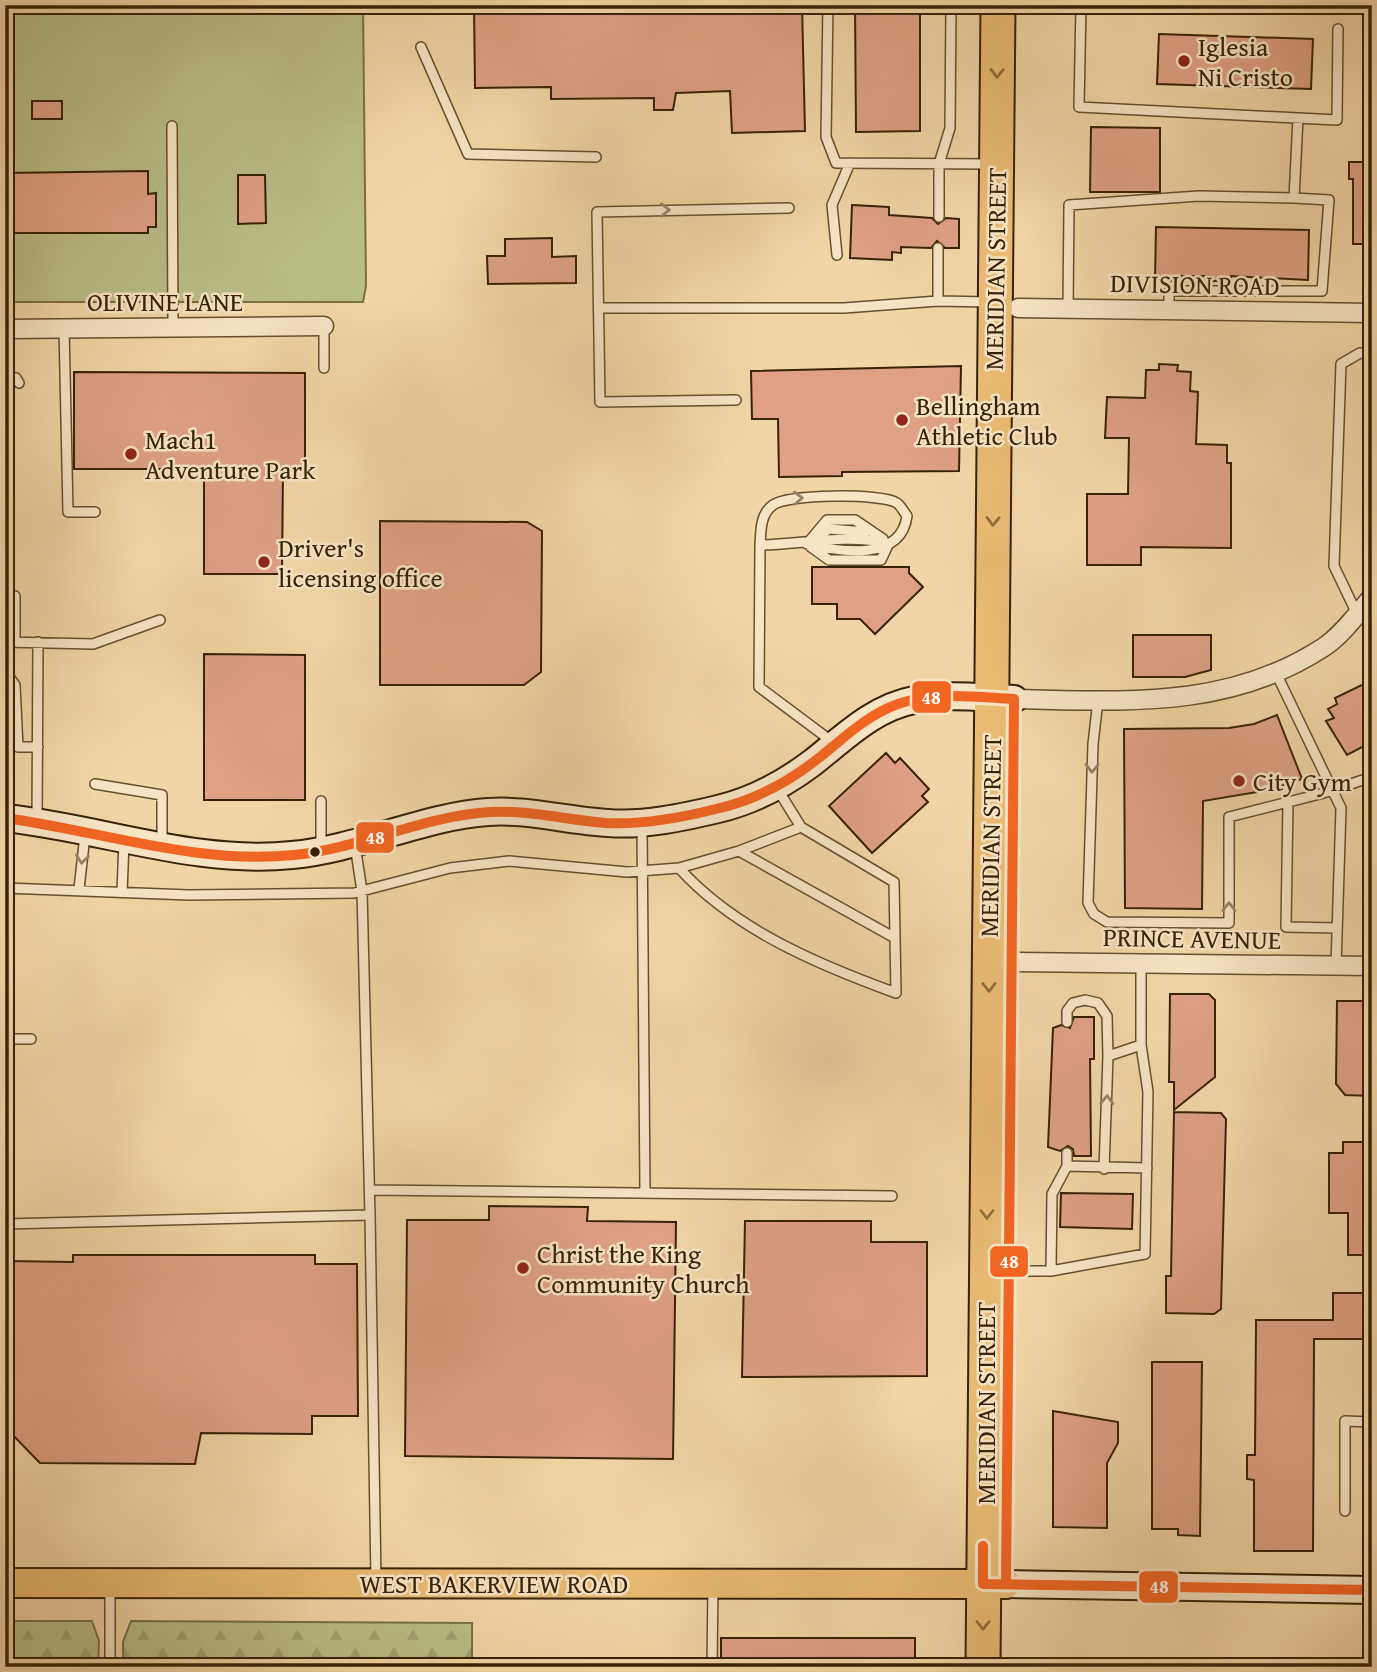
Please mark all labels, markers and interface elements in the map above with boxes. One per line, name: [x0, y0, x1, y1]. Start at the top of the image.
place label: Iglesia Ni Cristo: [1198, 27, 1293, 96]
marker: Iglesia Ni Cristo: [1176, 53, 1192, 69]
one-way arrow: [989, 69, 1005, 79]
street label: MERIDIAN STREET: [974, 167, 1016, 371]
one-way arrow: [660, 202, 671, 218]
street label: DIVISION ROAD: [1110, 263, 1280, 305]
street label: OLIVINE LANE: [87, 282, 243, 321]
place label: Bellingham Athletic Club: [916, 386, 1058, 455]
marker: Bellingham Athletic Club: [894, 412, 910, 428]
place label: Mach1 Adventure Park: [145, 420, 316, 489]
marker: Mach1 Adventure Park: [123, 446, 139, 462]
one-way arrow: [792, 491, 803, 506]
one-way arrow: [985, 517, 1001, 527]
place label: Driver's licensing office: [278, 528, 443, 597]
marker: Driver's licensing office: [256, 554, 272, 570]
line badge: 48: [911, 680, 952, 714]
text: 48: [921, 683, 941, 711]
street label: MERIDIAN STREET: [969, 734, 1011, 938]
place label: City Gym: [1253, 762, 1352, 801]
one-way arrow: [1085, 763, 1100, 774]
marker: City Gym: [1231, 773, 1247, 789]
line badge: 48: [355, 821, 395, 854]
text: 48: [365, 823, 385, 851]
unlabelled marker: [308, 845, 322, 859]
one-way arrow: [75, 854, 90, 865]
one-way arrow: [1221, 901, 1237, 912]
street label: PRINCE AVENUE: [1103, 917, 1281, 959]
one-way arrow: [981, 982, 996, 993]
one-way arrow: [1099, 1095, 1114, 1106]
one-way arrow: [979, 1209, 994, 1220]
place label: Christ the King Community Church: [537, 1234, 750, 1303]
line badge: 48: [989, 1245, 1029, 1278]
text: 48: [999, 1247, 1019, 1275]
marker: Christ the King Community Church: [515, 1260, 531, 1276]
street label: MERIDIAN STREET: [966, 1301, 1005, 1504]
street label: WEST BAKERVIEW ROAD: [360, 1564, 628, 1603]
line badge: 48: [1138, 1570, 1179, 1604]
text: 48: [1149, 1572, 1169, 1600]
one-way arrow: [975, 1621, 991, 1631]

